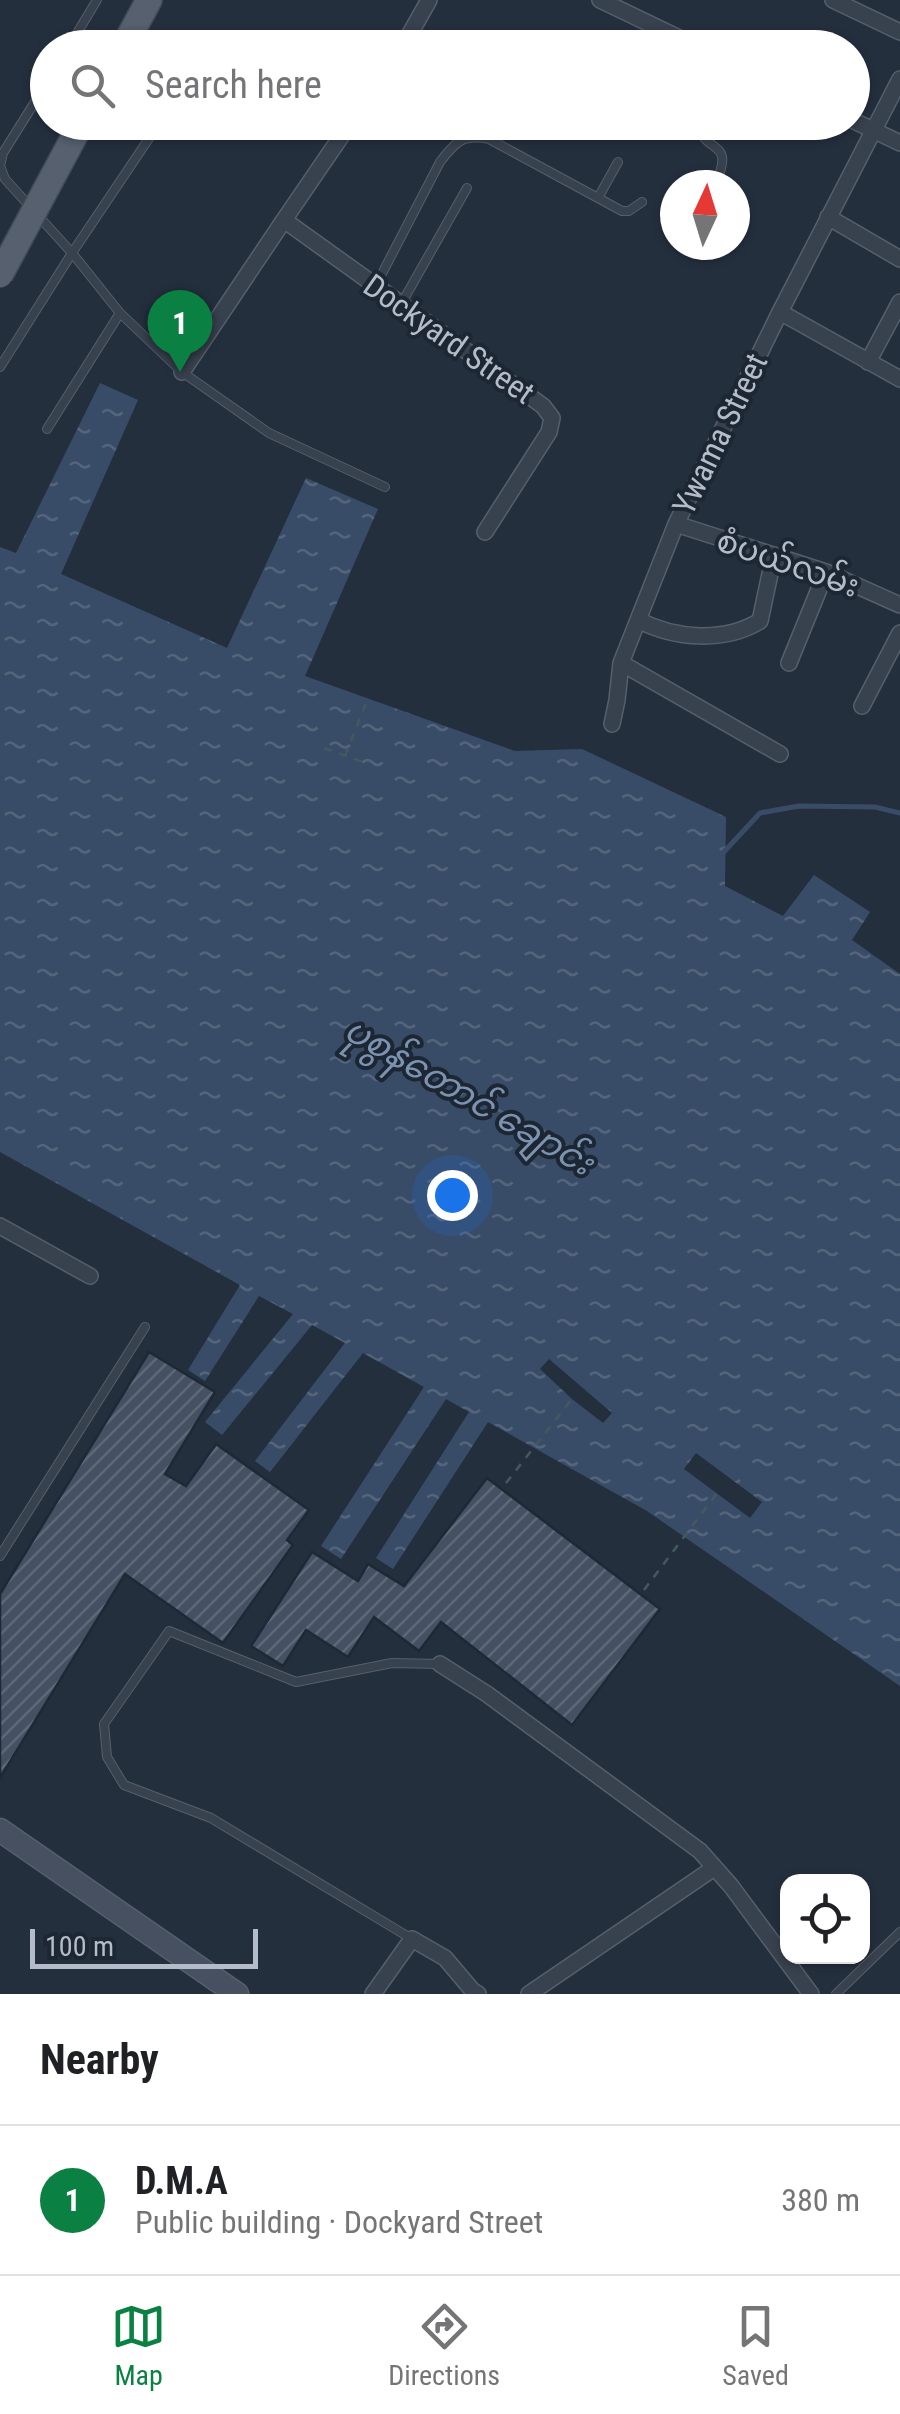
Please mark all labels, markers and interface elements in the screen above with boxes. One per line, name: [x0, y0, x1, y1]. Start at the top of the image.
search box: [30, 30, 870, 140]
icon: search: [65, 58, 120, 113]
text: Search here: [145, 63, 322, 107]
north arrow: [660, 170, 750, 260]
street label: Dockyard Street: [356, 266, 542, 412]
pin: 1: [148, 290, 212, 372]
street label: Ywama Street: [665, 347, 775, 521]
street label: စံပယ်လမ်း: [712, 517, 865, 605]
water label: ပုစွန်တောင် ချောင်း: [333, 1005, 604, 1192]
your location: [427, 1170, 478, 1221]
map controls: [780, 1874, 870, 1964]
button: locate: [780, 1874, 870, 1964]
scale bar: [30, 1924, 258, 1968]
text: 100 m: [45, 1930, 114, 1963]
text: Nearby: [40, 2035, 159, 2084]
text: D.M.A: [135, 2159, 228, 2203]
text: 1: [64, 2181, 81, 2219]
text: 380 m: [781, 2181, 860, 2219]
text: Public building · Dockyard Street: [135, 2203, 543, 2241]
tab: Map: [111, 2299, 166, 2392]
tab: Directions: [388, 2299, 500, 2392]
tab: Saved: [722, 2299, 789, 2392]

